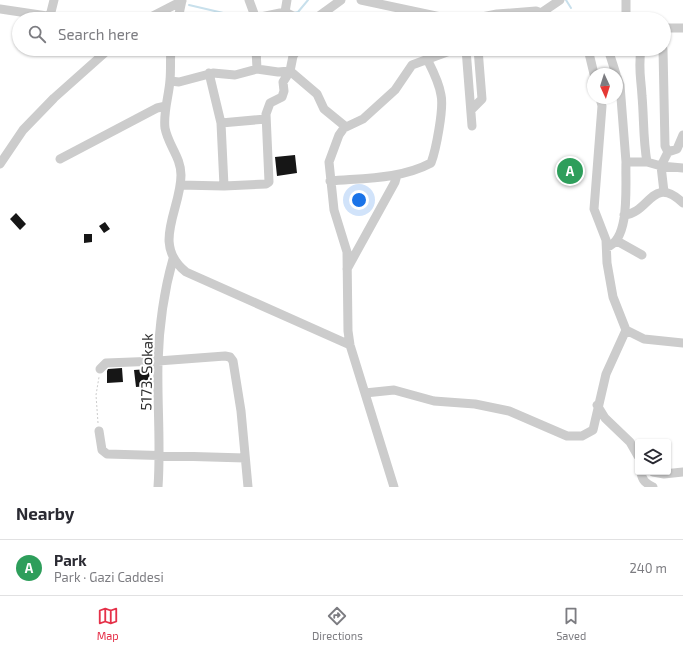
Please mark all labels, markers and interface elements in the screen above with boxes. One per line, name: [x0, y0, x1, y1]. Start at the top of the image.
search box: [12, 12, 671, 56]
icon: search: [26, 23, 48, 45]
text: Search here: [58, 25, 139, 43]
north arrow: [587, 68, 623, 104]
pin: A: [557, 156, 583, 186]
your location: [349, 190, 369, 210]
street label: 5173. Sokak: [136, 333, 156, 411]
map controls: [635, 439, 671, 475]
button: layers: [635, 439, 671, 475]
text: Nearby: [16, 503, 74, 523]
text: Park: [54, 551, 87, 569]
text: A: [25, 560, 33, 576]
text: 240 m: [630, 560, 667, 576]
text: Park · Gazi Caddesi: [54, 569, 164, 585]
tab: Map: [97, 605, 119, 642]
tab: Directions: [312, 605, 363, 642]
tab: Saved: [556, 605, 586, 642]

